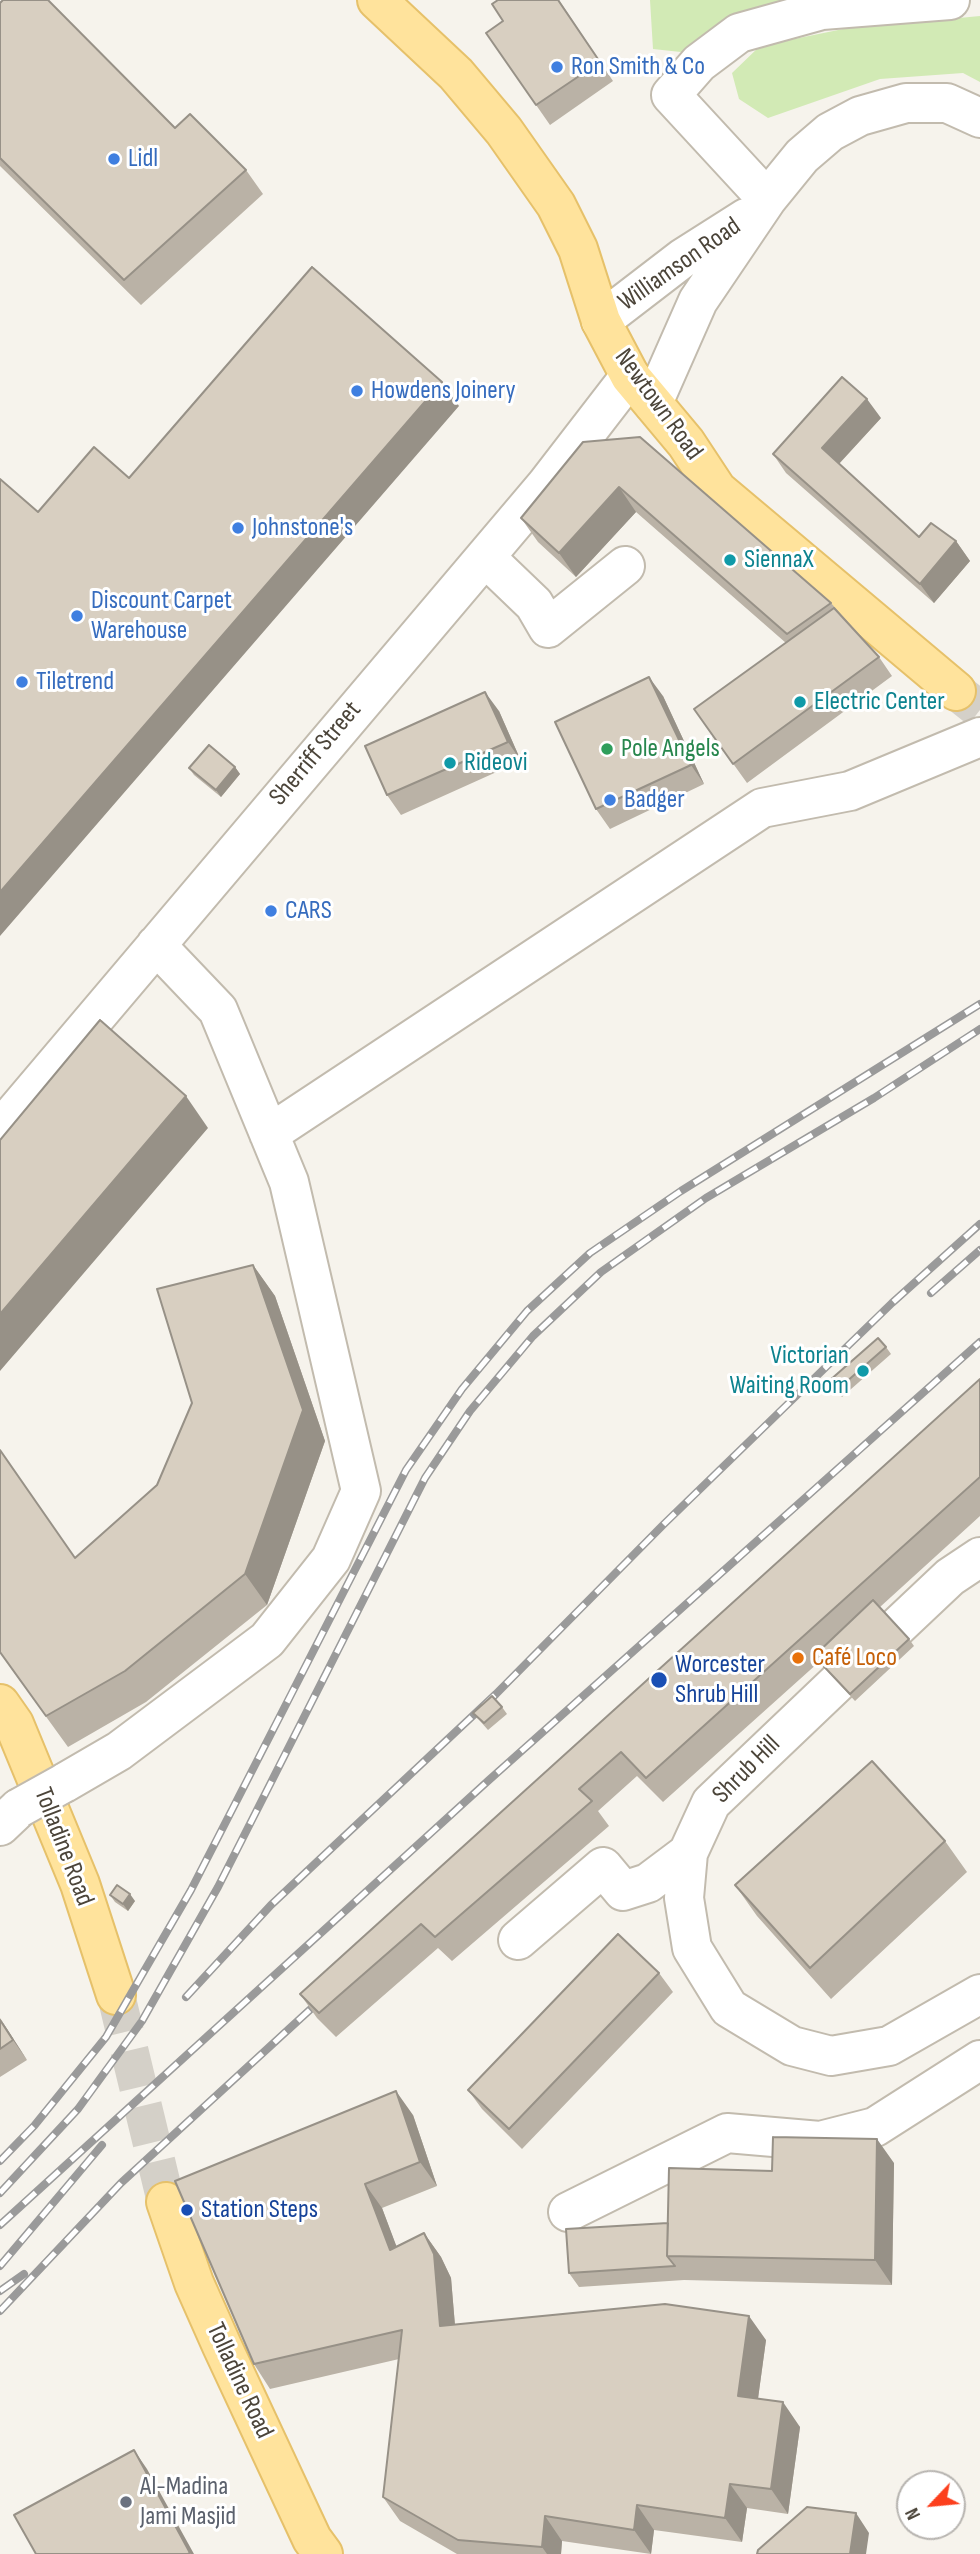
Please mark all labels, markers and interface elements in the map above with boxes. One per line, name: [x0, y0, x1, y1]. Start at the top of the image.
place label: Ron Smith & Co: [571, 51, 705, 83]
marker: Ron Smith & Co: [549, 59, 565, 75]
place label: Lidl: [128, 143, 158, 175]
marker: Lidl: [106, 151, 122, 167]
street label: Williamson Road: [613, 211, 747, 319]
street label: Newtown Road: [607, 343, 709, 467]
place label: Howdens Joinery: [371, 375, 516, 407]
marker: Howdens Joinery: [349, 383, 365, 399]
place label: Johnstone's: [252, 512, 353, 544]
marker: Johnstone's: [230, 520, 246, 536]
place label: SiennaX: [744, 544, 814, 576]
marker: SiennaX: [722, 552, 738, 568]
place label: Discount Carpet Warehouse: [91, 585, 232, 646]
marker: Discount Carpet Warehouse: [69, 608, 85, 624]
place label: Tiletrend: [36, 666, 114, 698]
marker: Tiletrend: [14, 674, 30, 690]
place label: Electric Center: [814, 686, 945, 718]
marker: Electric Center: [792, 694, 808, 710]
street label: Sherriff Street: [263, 696, 369, 812]
place label: Pole Angels: [621, 733, 720, 765]
marker: Pole Angels: [599, 741, 615, 757]
place label: Rideovi: [464, 747, 528, 779]
marker: Rideovi: [442, 755, 458, 771]
place label: Badger: [624, 784, 685, 816]
marker: Badger: [602, 792, 618, 808]
place label: CARS: [285, 895, 332, 927]
marker: CARS: [263, 903, 279, 919]
place label: Victorian Waiting Room: [730, 1340, 849, 1402]
marker: Victorian Waiting Room: [855, 1363, 871, 1379]
place label: Café Loco: [812, 1642, 897, 1674]
place label: Worcester Shrub Hill: [675, 1649, 765, 1710]
marker: Café Loco: [790, 1650, 806, 1666]
marker: Worcester Shrub Hill: [649, 1670, 669, 1690]
street label: Shrub Hill: [707, 1730, 787, 1810]
street label: Tolladine Road: [26, 1784, 100, 1910]
place label: Station Steps: [201, 2194, 318, 2226]
marker: Station Steps: [179, 2202, 195, 2218]
street label: Tolladine Road: [199, 2318, 279, 2444]
north arrow: [896, 2470, 966, 2540]
place label: Al-Madina Jami Masjid: [140, 2471, 236, 2532]
marker: Al-Madina Jami Masjid: [118, 2494, 134, 2510]
text: N: [901, 2504, 926, 2523]

